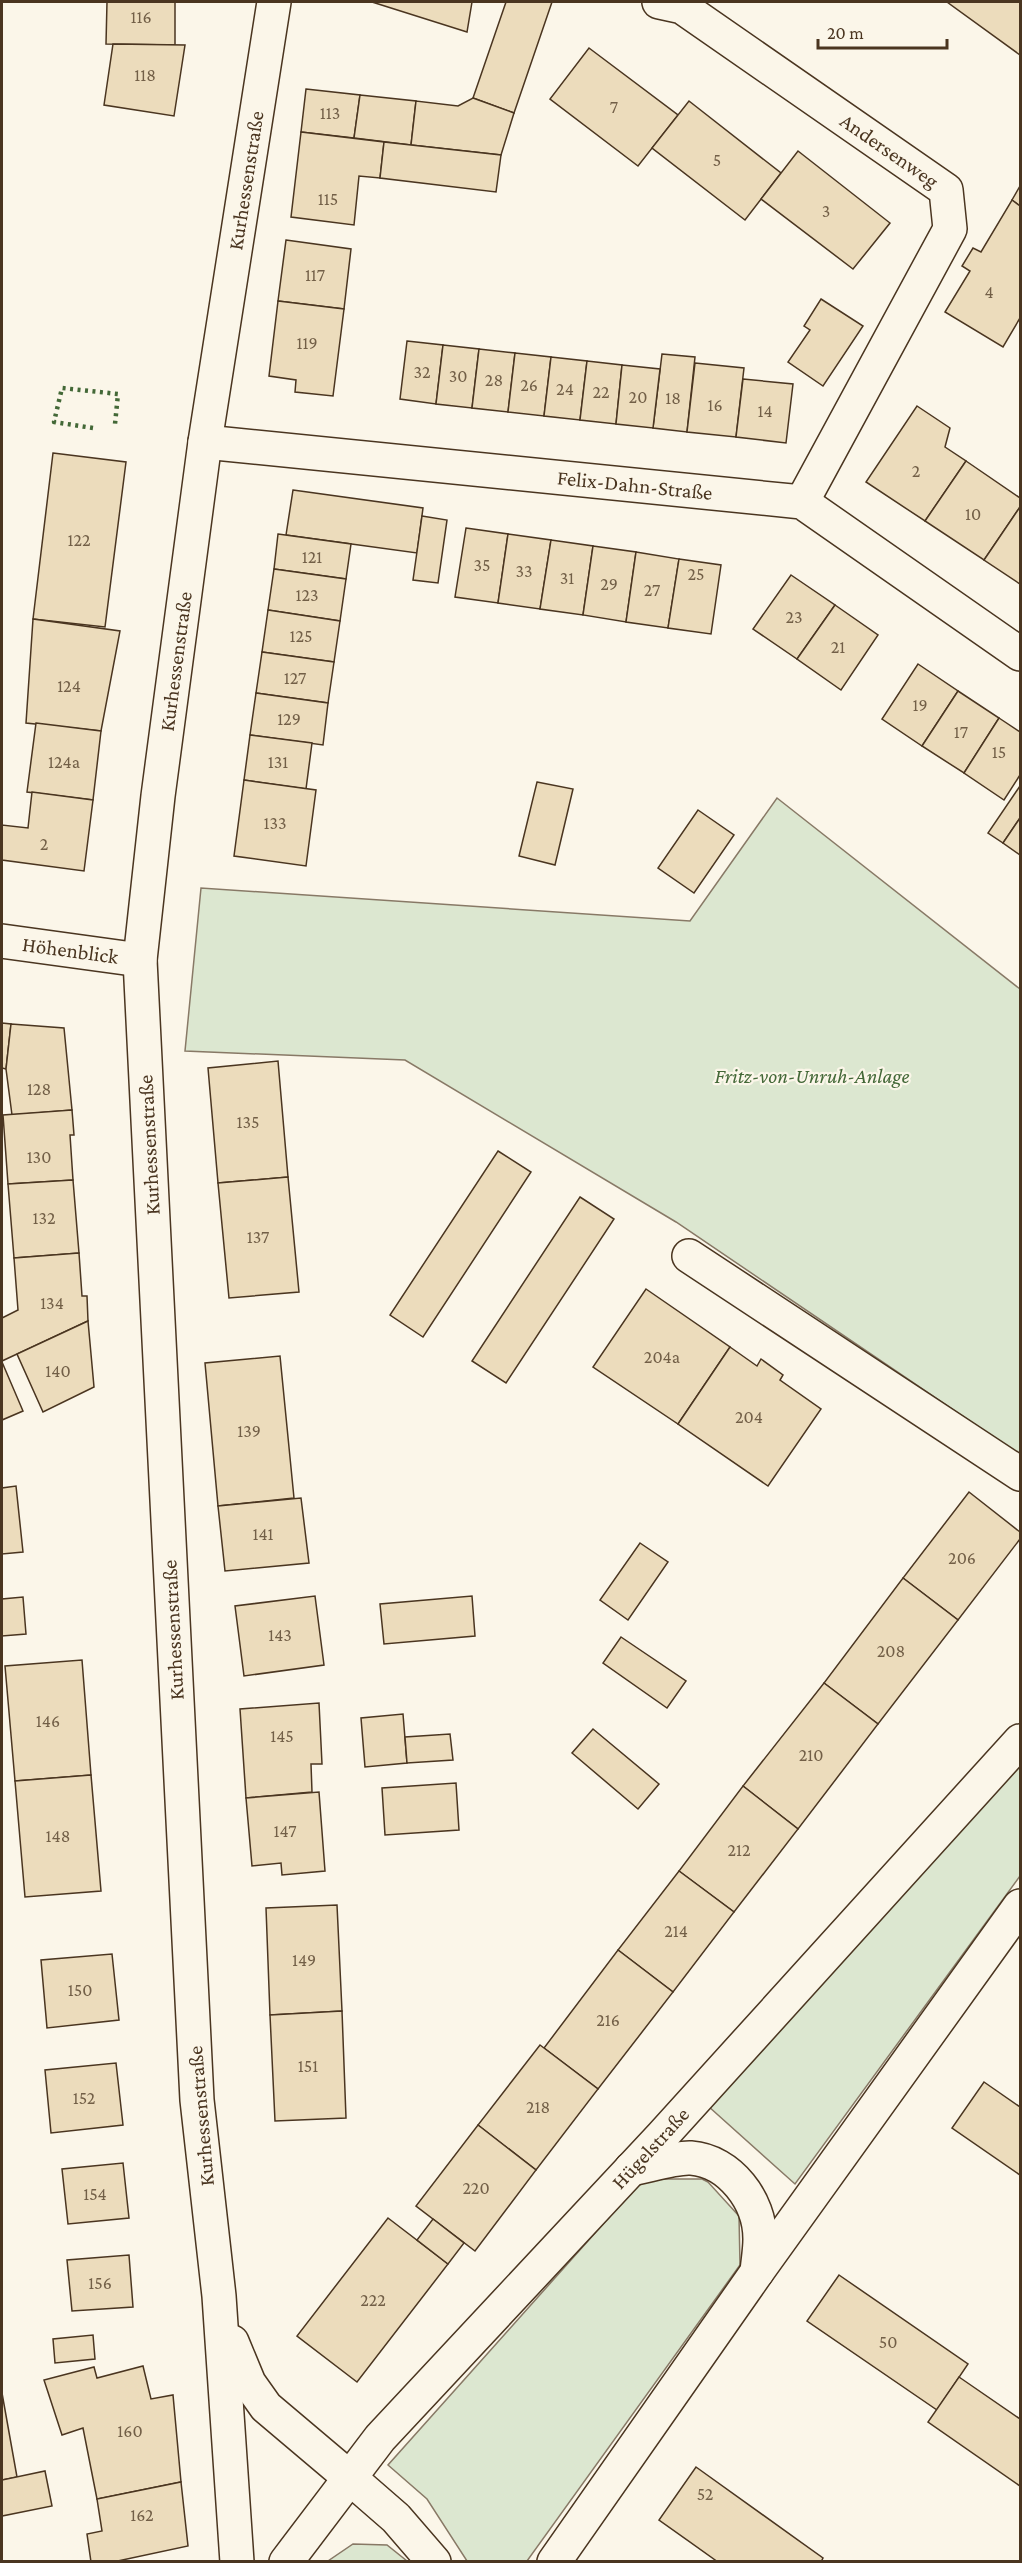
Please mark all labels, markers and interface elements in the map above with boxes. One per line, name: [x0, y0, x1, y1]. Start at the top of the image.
house number: 116: [130, 7, 152, 27]
scale bar: [818, 12, 947, 50]
text: 20 m: [827, 23, 864, 43]
house number: 118: [134, 65, 156, 85]
house number: 7: [610, 97, 618, 117]
house number: 113: [320, 103, 340, 123]
street label: Andersenweg: [836, 108, 943, 193]
street label: Kurhessenstraße: [223, 109, 269, 252]
house number: 5: [713, 150, 721, 170]
house number: 115: [318, 189, 338, 209]
house number: 3: [822, 201, 830, 221]
house number: 117: [305, 265, 325, 285]
house number: 4: [984, 282, 994, 302]
house number: 119: [296, 333, 318, 353]
house number: 32: [413, 362, 431, 382]
house number: 30: [449, 366, 467, 386]
house number: 28: [485, 370, 503, 390]
house number: 26: [520, 375, 538, 395]
house number: 24: [556, 379, 574, 399]
house number: 22: [592, 382, 610, 402]
house number: 20: [629, 387, 647, 407]
house number: 18: [665, 388, 681, 408]
house number: 16: [707, 395, 723, 415]
house number: 14: [757, 401, 773, 421]
house number: 2: [912, 461, 920, 481]
street label: Felix-Dahn-Straße: [556, 465, 714, 505]
house number: 10: [965, 504, 981, 524]
house number: 122: [67, 530, 91, 550]
house number: 121: [302, 547, 322, 567]
house number: 35: [473, 555, 491, 575]
house number: 33: [516, 561, 533, 581]
house number: 25: [687, 564, 705, 584]
house number: 31: [560, 568, 574, 588]
house number: 29: [600, 574, 618, 594]
house number: 27: [644, 580, 660, 600]
house number: 123: [295, 585, 319, 605]
street label: Kurhessenstraße: [155, 590, 197, 733]
house number: 23: [785, 607, 803, 627]
house number: 125: [289, 626, 313, 646]
house number: 21: [831, 637, 845, 657]
house number: 127: [284, 668, 306, 688]
house number: 124: [57, 676, 81, 696]
house number: 19: [912, 695, 928, 715]
house number: 129: [277, 709, 301, 729]
house number: 17: [954, 722, 968, 742]
house number: 15: [992, 742, 1006, 762]
house number: 124a: [48, 752, 80, 772]
house number: 131: [268, 752, 288, 772]
house number: 133: [264, 813, 286, 833]
house number: 2: [40, 834, 48, 854]
street label: Höhenblick: [21, 932, 120, 969]
park label: Fritz-von-Unruh-Anlage: [714, 1064, 910, 1088]
street label: Kurhessenstraße: [133, 1074, 165, 1216]
house number: 128: [27, 1079, 51, 1099]
house number: 135: [236, 1112, 260, 1132]
house number: 130: [27, 1147, 51, 1167]
house number: 132: [32, 1208, 56, 1228]
house number: 137: [247, 1227, 269, 1247]
house number: 134: [40, 1293, 64, 1313]
house number: 204a: [644, 1347, 680, 1367]
house number: 140: [45, 1361, 71, 1381]
house number: 204: [735, 1407, 763, 1427]
house number: 139: [237, 1421, 261, 1441]
house number: 141: [252, 1524, 274, 1544]
house number: 206: [948, 1548, 976, 1568]
street label: Kurhessenstraße: [157, 1559, 189, 1701]
house number: 143: [268, 1625, 292, 1645]
house number: 208: [877, 1641, 905, 1661]
house number: 146: [36, 1711, 60, 1731]
house number: 145: [270, 1726, 294, 1746]
house number: 210: [799, 1745, 823, 1765]
house number: 147: [273, 1821, 297, 1841]
house number: 148: [46, 1826, 70, 1846]
house number: 212: [727, 1840, 751, 1860]
house number: 214: [664, 1921, 688, 1941]
house number: 149: [292, 1950, 316, 1970]
house number: 150: [68, 1980, 92, 2000]
house number: 216: [596, 2010, 620, 2030]
street label: Kurhessenstraße: [183, 2045, 219, 2187]
house number: 151: [298, 2056, 318, 2076]
house number: 152: [73, 2088, 95, 2108]
house number: 218: [526, 2097, 550, 2117]
street label: Hügelstraße: [607, 2102, 694, 2194]
house number: 220: [462, 2178, 490, 2198]
house number: 154: [83, 2184, 107, 2204]
house number: 156: [88, 2273, 112, 2293]
house number: 222: [360, 2290, 386, 2310]
house number: 50: [879, 2332, 897, 2352]
house number: 160: [117, 2421, 143, 2441]
house number: 52: [697, 2484, 713, 2504]
house number: 162: [130, 2505, 154, 2525]

